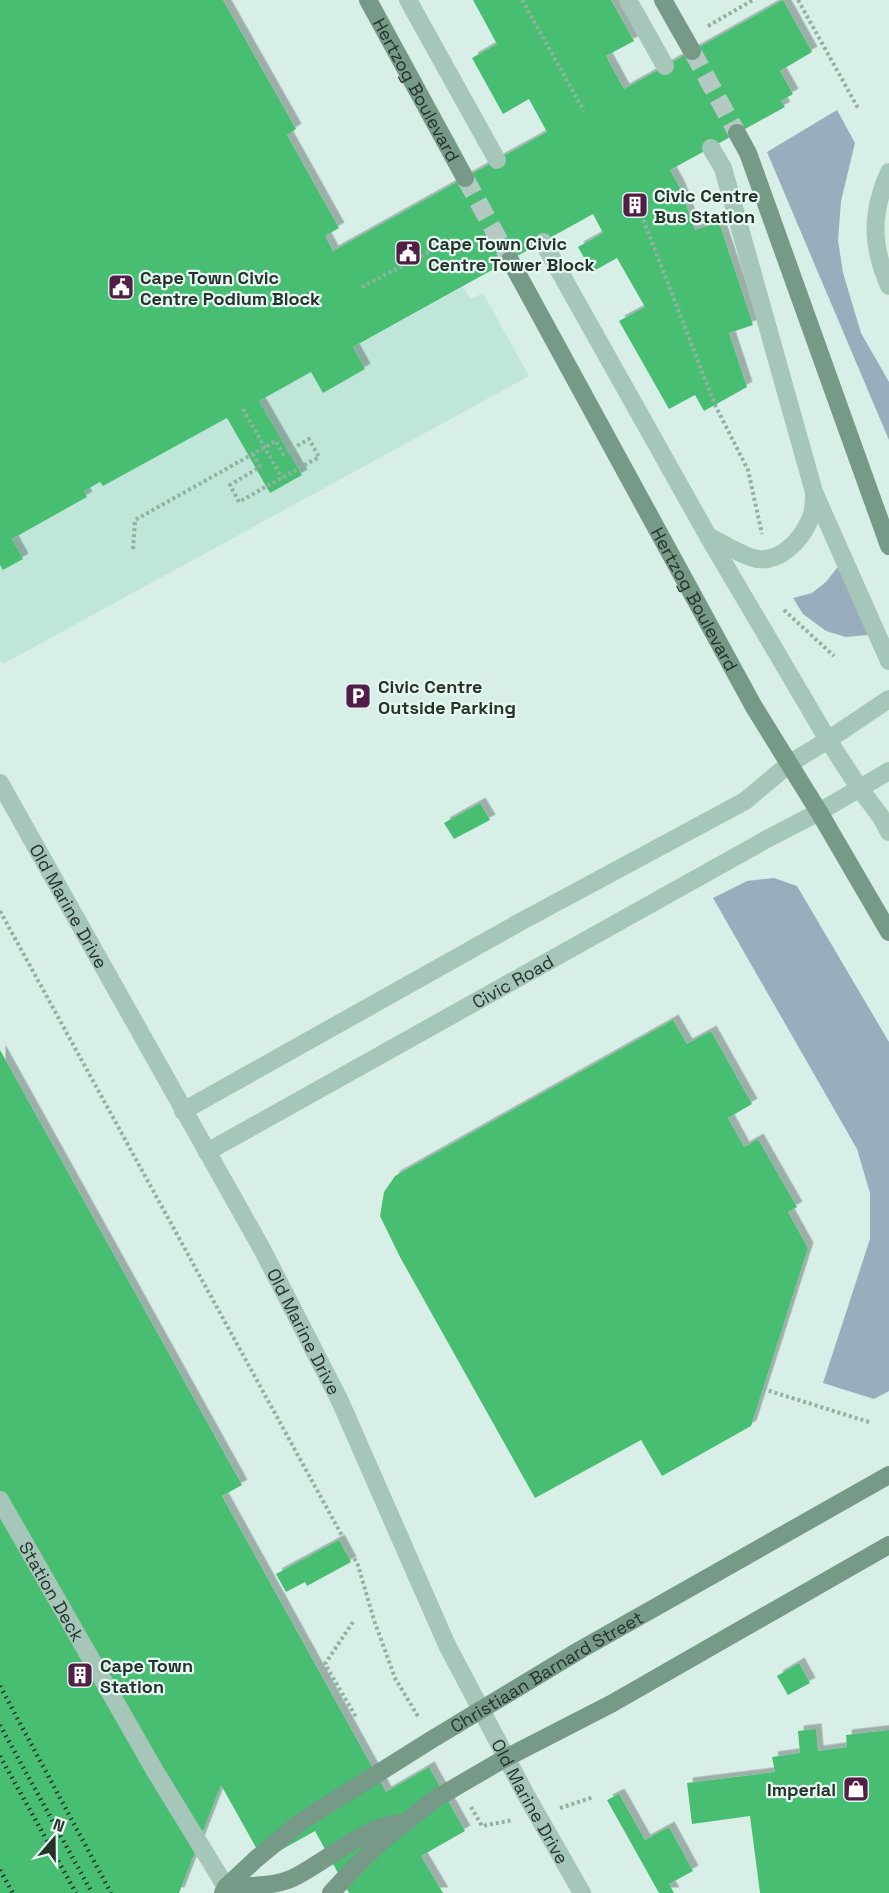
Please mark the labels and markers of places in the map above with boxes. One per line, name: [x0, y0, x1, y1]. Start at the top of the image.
place label: Civic Centre Bus Station: [654, 184, 758, 228]
building icon: Civic Centre Bus Station: [620, 190, 650, 220]
place label: Cape Town Civic Centre Tower Block: [428, 232, 595, 276]
public building icon: Cape Town Civic Centre Tower Block: [393, 238, 423, 268]
place label: Cape Town Civic Centre Podium Block: [140, 266, 320, 310]
public building icon: Cape Town Civic Centre Podium Block: [106, 272, 136, 302]
place label: Civic Centre Outside Parking: [378, 675, 516, 719]
parking icon: Civic Centre Outside Parking: [343, 681, 373, 711]
place label: Cape Town Station: [100, 1654, 193, 1698]
building icon: Cape Town Station: [65, 1660, 95, 1690]
shop icon: Imperial: [841, 1774, 871, 1804]
place label: Imperial: [767, 1778, 836, 1801]

